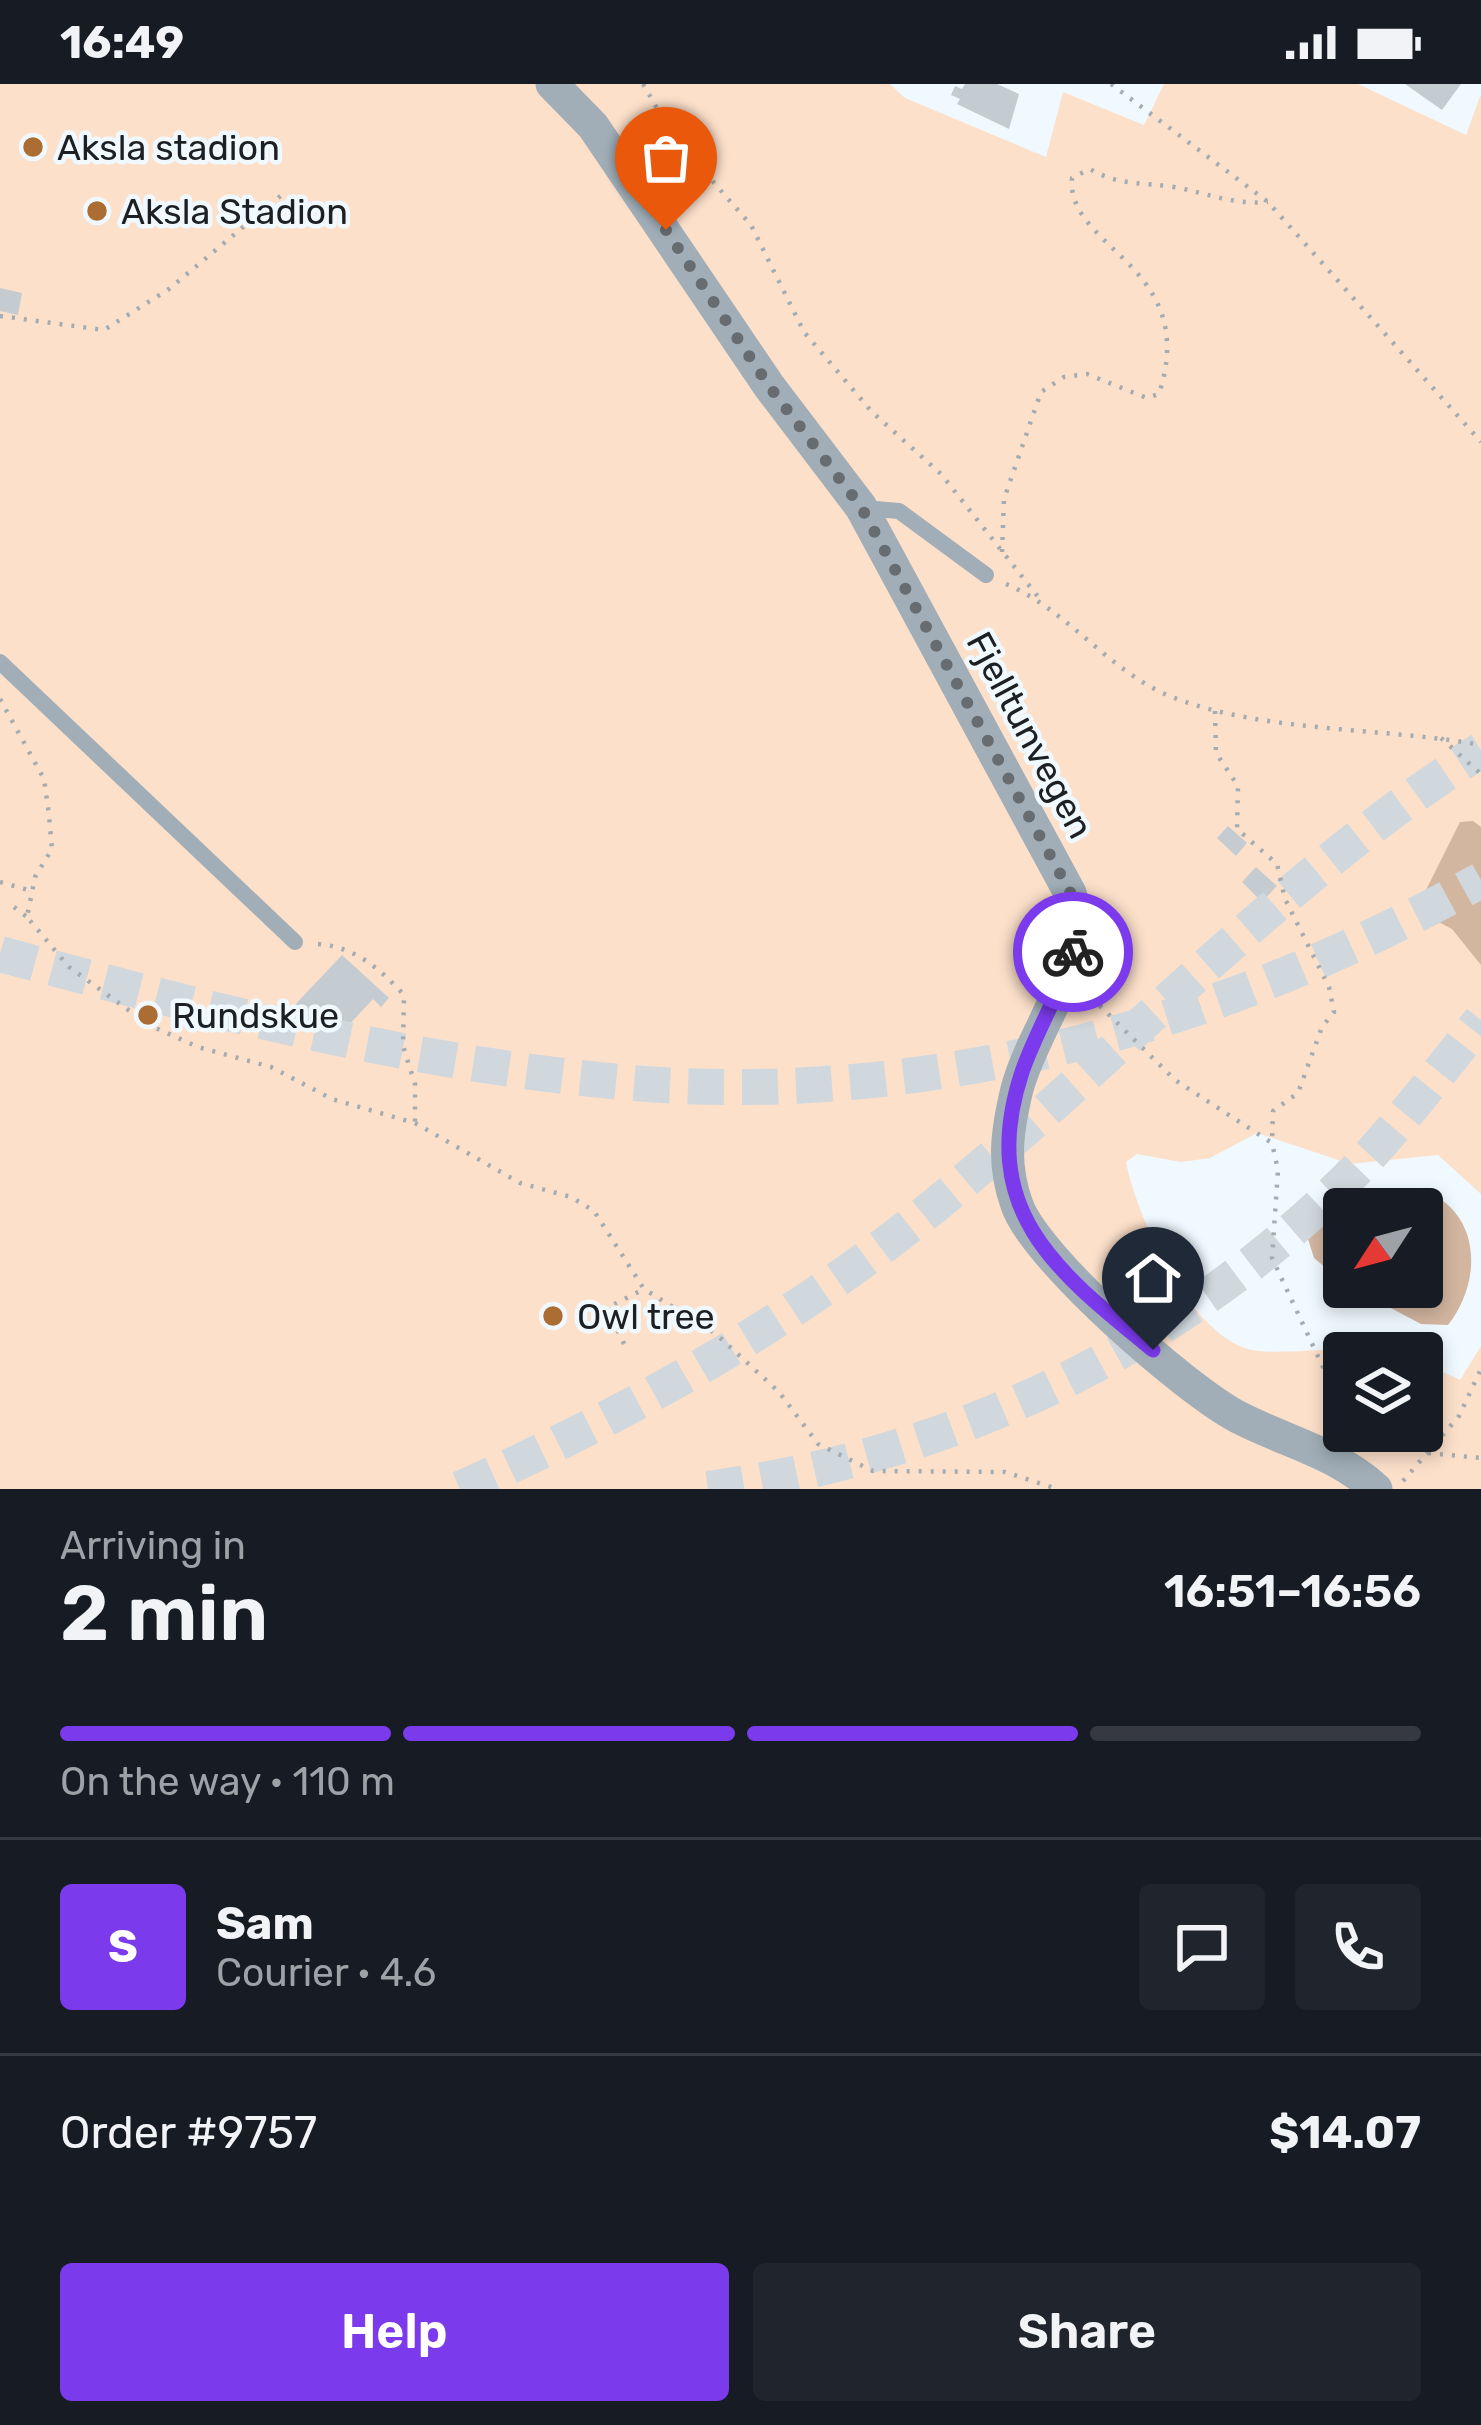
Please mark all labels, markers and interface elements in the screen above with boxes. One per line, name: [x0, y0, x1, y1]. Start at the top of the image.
text: 16:49: [60, 16, 184, 69]
pin: [615, 107, 717, 230]
icon: bag: [633, 125, 699, 191]
place label: Aksla stadion: [57, 126, 280, 169]
marker: Aksla stadion: [20, 134, 46, 160]
place label: Aksla Stadion: [121, 190, 348, 233]
marker: Aksla Stadion: [84, 198, 110, 224]
street label: Fjelltunvegen: [958, 624, 1102, 846]
courier: [1013, 892, 1133, 1012]
icon: bike: [1040, 919, 1106, 985]
place label: Rundskue: [172, 994, 339, 1037]
marker: Rundskue: [135, 1002, 161, 1028]
north arrow: [1323, 1188, 1443, 1308]
map controls: [1323, 1188, 1443, 1452]
pin: [1102, 1227, 1204, 1350]
icon: home: [1120, 1245, 1186, 1311]
place label: Owl tree: [577, 1295, 715, 1338]
marker: Owl tree: [540, 1303, 566, 1329]
button: layers: [1323, 1332, 1443, 1452]
text: Arriving in: [60, 1523, 246, 1569]
text: 16:51–16:56: [1164, 1565, 1421, 1618]
text: 2 min: [60, 1567, 268, 1660]
text: On the way · 110 m: [60, 1759, 395, 1805]
button: chat: [1139, 1884, 1265, 2010]
button: phone: [1295, 1884, 1421, 2010]
text: Sam: [216, 1897, 314, 1950]
text: S: [108, 1920, 138, 1973]
text: Courier · 4.6: [216, 1950, 436, 1996]
text: Order #9757: [60, 2106, 317, 2159]
text: $14.07: [1269, 2106, 1421, 2159]
button: Help: [60, 2263, 729, 2401]
button: Share: [753, 2263, 1421, 2401]

